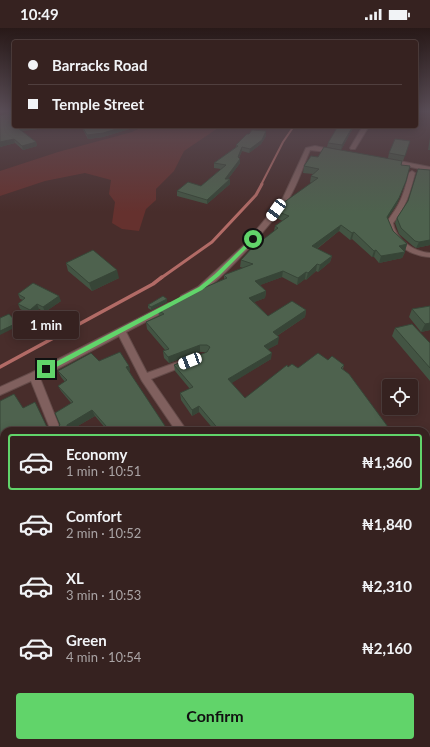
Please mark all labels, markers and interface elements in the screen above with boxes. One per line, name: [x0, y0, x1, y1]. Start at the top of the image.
text: 10:49: [20, 5, 59, 23]
text: Barracks Road: [52, 56, 147, 74]
text: Temple Street: [52, 95, 144, 113]
car: [264, 197, 288, 223]
route start: [244, 230, 262, 248]
callout: 1 min: [13, 311, 79, 339]
text: 1 min: [30, 317, 62, 333]
car: [177, 351, 203, 371]
route end: [37, 360, 55, 378]
map controls: [382, 379, 418, 415]
button: locate: [382, 379, 418, 415]
icon: car: [18, 444, 54, 480]
text: Economy: [66, 445, 127, 463]
text: ₦1,360: [362, 453, 412, 471]
text: 1 min · 10:51: [66, 463, 141, 479]
icon: car: [18, 506, 54, 542]
text: Comfort: [66, 507, 122, 525]
text: ₦1,840: [362, 515, 412, 533]
text: 2 min · 10:52: [66, 525, 141, 541]
icon: car: [18, 568, 54, 604]
text: XL: [66, 569, 84, 587]
text: ₦2,310: [362, 577, 412, 595]
text: 3 min · 10:53: [66, 587, 141, 603]
icon: car: [18, 630, 54, 666]
text: Green: [66, 631, 107, 649]
text: ₦2,160: [362, 639, 412, 657]
text: 4 min · 10:54: [66, 649, 141, 665]
button: Confirm: [16, 693, 414, 739]

